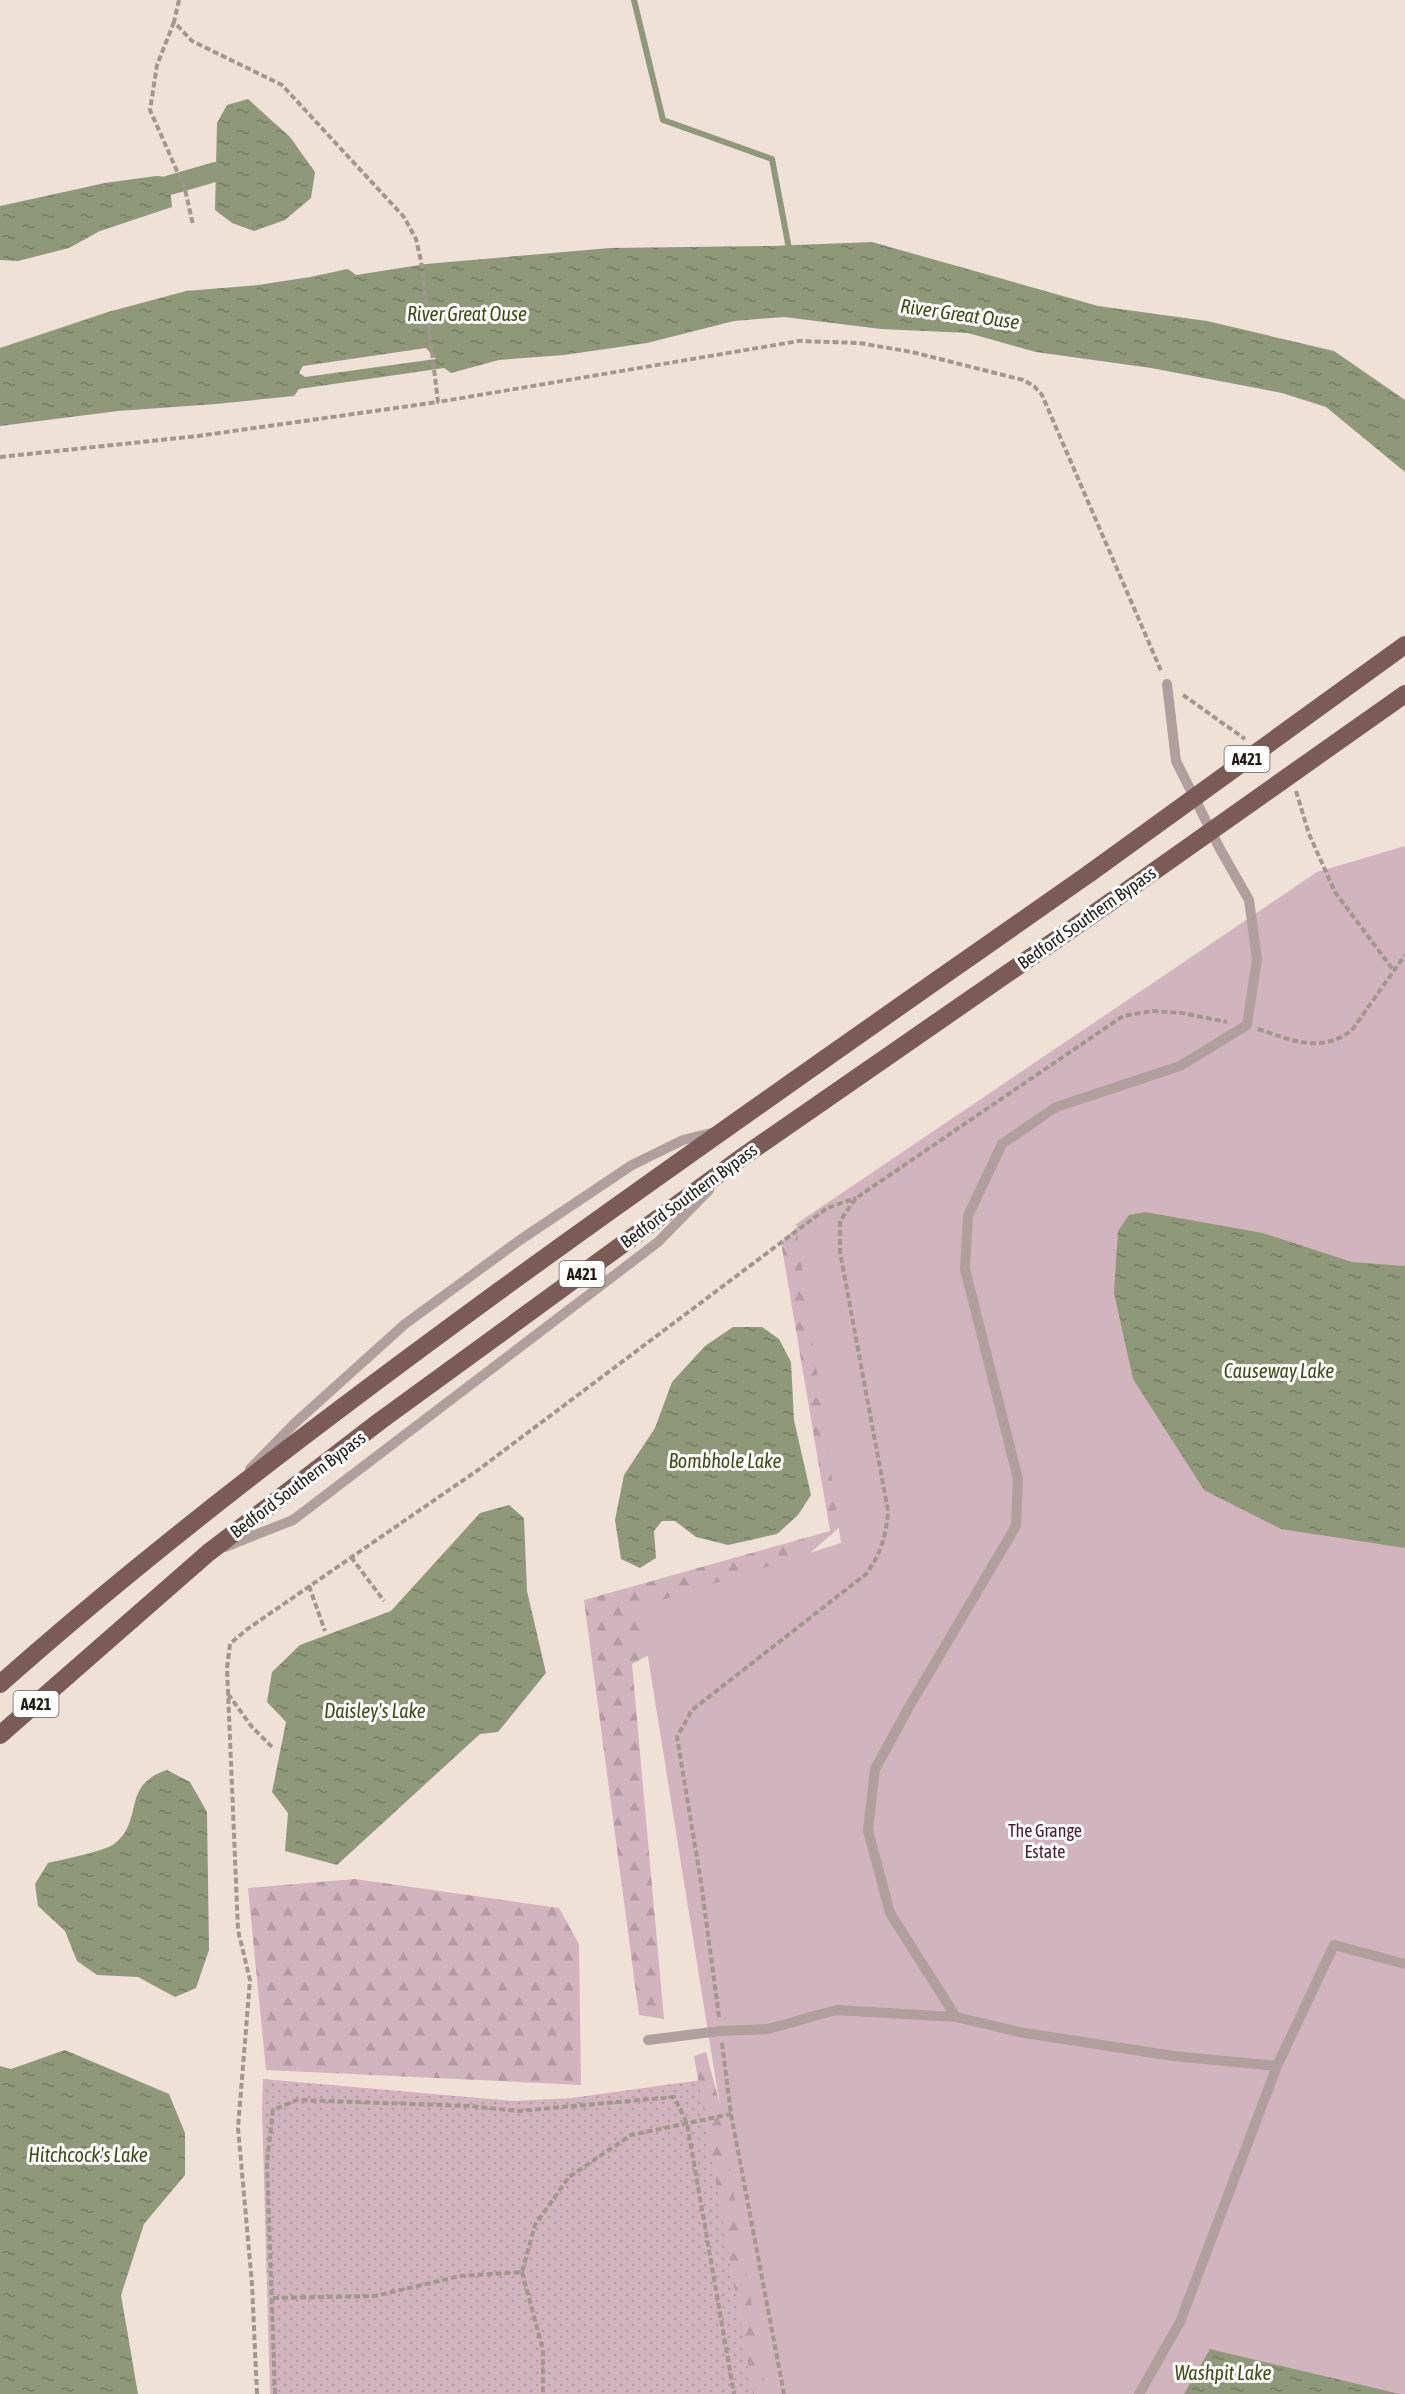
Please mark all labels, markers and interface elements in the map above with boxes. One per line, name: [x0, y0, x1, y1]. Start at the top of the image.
water label: River Great Ouse: [899, 294, 1021, 333]
water label: River Great Ouse: [407, 302, 527, 325]
road number: A421: [1224, 746, 1270, 772]
street label: Bedford Southern Bypass: [1014, 862, 1160, 973]
street label: Bedford Southern Bypass: [616, 1139, 761, 1252]
road number: A421: [560, 1261, 604, 1287]
water label: Causeway Lake: [1224, 1359, 1334, 1382]
street label: Bedford Southern Bypass: [226, 1427, 369, 1542]
water label: Bombhole Lake: [668, 1449, 782, 1472]
road number: A421: [14, 1691, 58, 1717]
water label: Daisley's Lake: [324, 1699, 426, 1722]
park label: The Grange Estate: [1008, 1820, 1082, 1862]
water label: Hitchcock's Lake: [28, 2143, 148, 2166]
water label: Washpit Lake: [1174, 2361, 1272, 2384]

